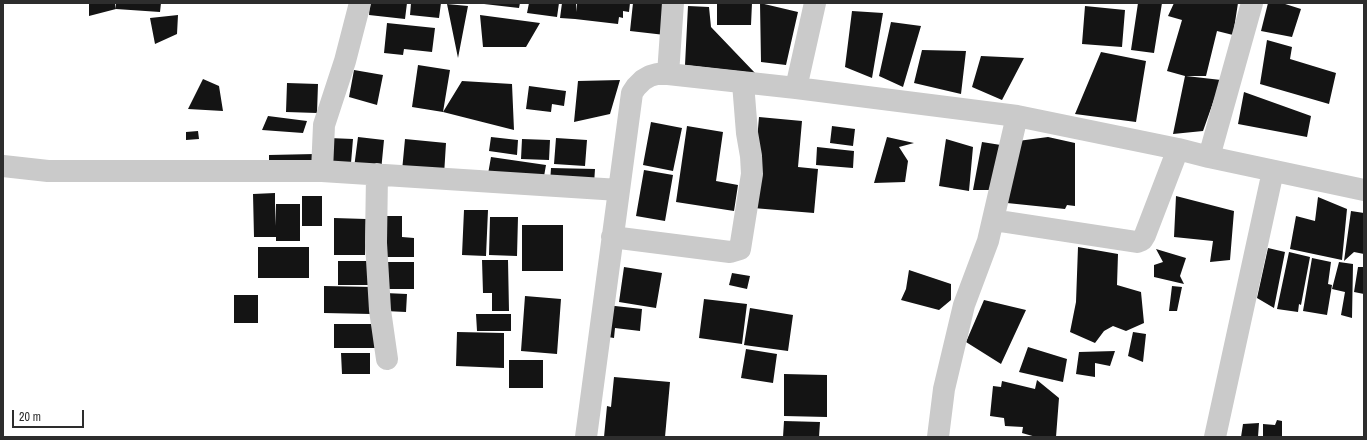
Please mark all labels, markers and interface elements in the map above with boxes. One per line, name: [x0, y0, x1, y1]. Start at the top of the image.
scale bar: [14, 402, 86, 428]
text: 20 m: [19, 409, 41, 425]

